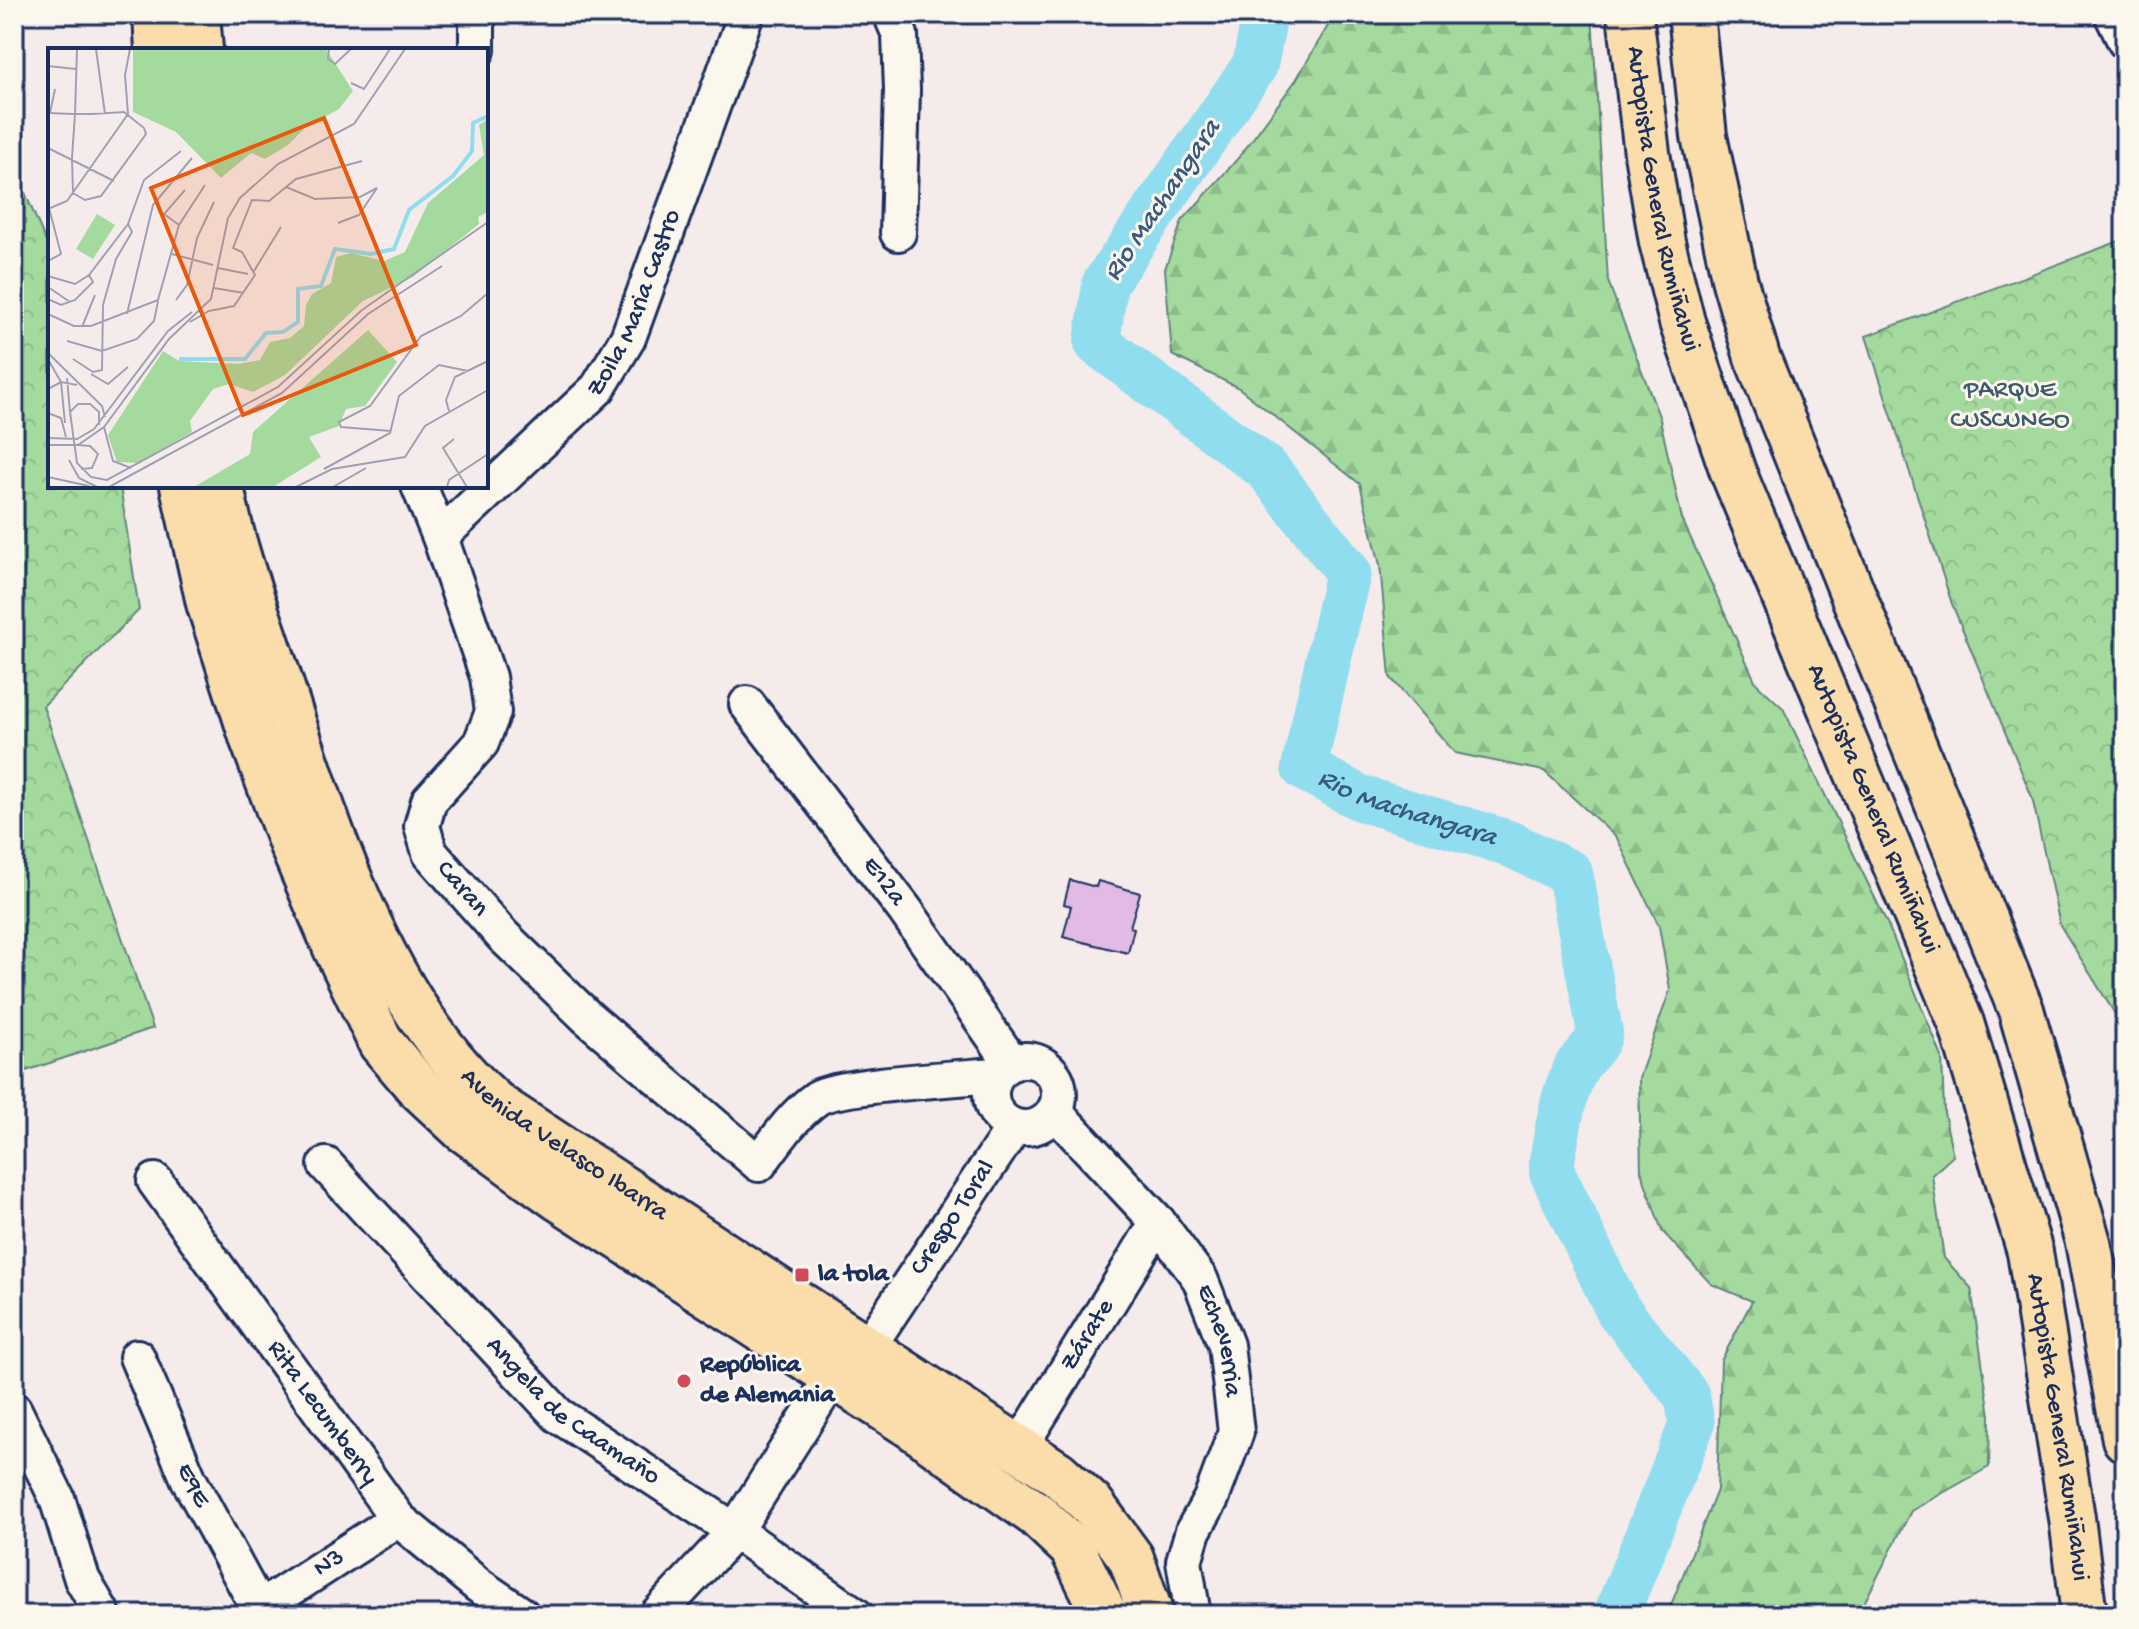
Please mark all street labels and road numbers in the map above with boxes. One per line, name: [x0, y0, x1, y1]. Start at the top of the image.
street label: Autopista General Rumiñahui: [1619, 45, 1707, 356]
street label: Zoila Maria Castro: [581, 205, 689, 403]
street label: Autopista General Rumiñahui: [1799, 660, 1946, 959]
street label: E12a: [855, 851, 913, 914]
street label: Caran: [429, 855, 495, 924]
street label: Avenida Velasco Ibarra: [453, 1063, 675, 1230]
street label: Crespo Toral: [904, 1155, 1003, 1282]
street label: Autopista General Rumiñahui: [2018, 1271, 2095, 1583]
street label: Echeverria: [1188, 1280, 1248, 1400]
street label: Zárate: [1054, 1293, 1122, 1377]
street label: Angela de Caamaño: [478, 1331, 665, 1493]
street label: Rita Lecumberry: [259, 1335, 385, 1492]
street label: E9E: [168, 1459, 217, 1514]
street label: N3: [308, 1542, 350, 1585]

